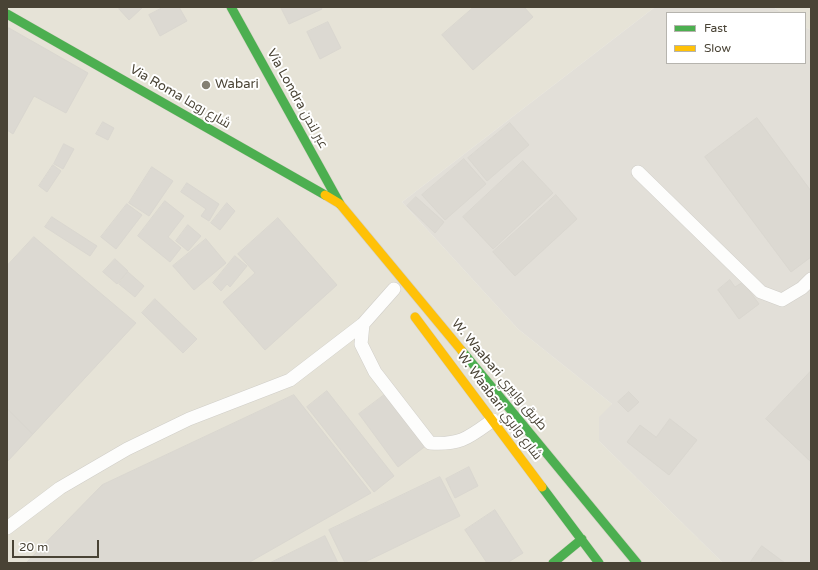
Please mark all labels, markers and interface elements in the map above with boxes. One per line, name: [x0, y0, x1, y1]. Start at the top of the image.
legend: [666, 12, 806, 64]
text: Fast: [704, 21, 727, 35]
text: Slow: [704, 41, 731, 55]
street label: Vía Londra عبر لندن: [263, 46, 331, 152]
street label: Via Roma شارع روما: [127, 62, 233, 132]
place label: Wabari: [215, 77, 259, 93]
marker: Wabari: [200, 79, 212, 91]
street label: W. Waabari طريق وابيري: [448, 316, 550, 434]
street label: W. Waabari شارع وابري: [453, 349, 545, 463]
scale bar: [14, 532, 101, 558]
text: 20 m: [19, 540, 48, 554]

